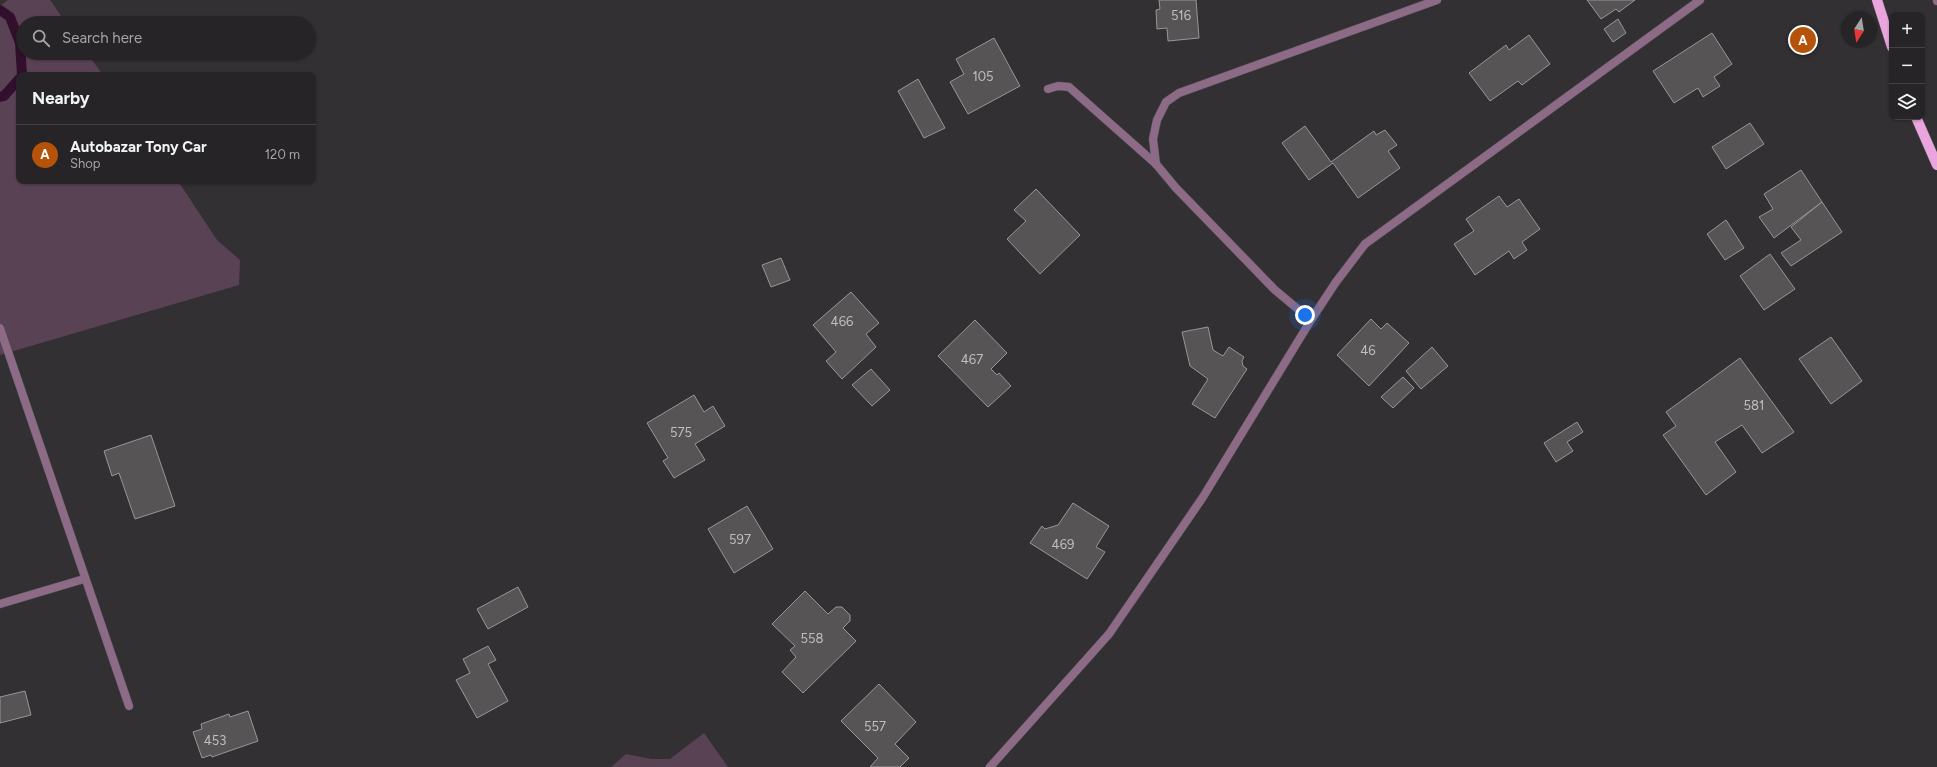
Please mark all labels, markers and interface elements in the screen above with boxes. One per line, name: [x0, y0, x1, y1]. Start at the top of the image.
house number: 516: [1171, 8, 1191, 23]
north arrow: [1841, 12, 1877, 48]
map controls: [1889, 12, 1925, 120]
button: +: [1889, 12, 1925, 48]
search box: [16, 16, 316, 60]
pin: A: [1790, 25, 1816, 55]
icon: search: [30, 27, 52, 49]
text: Search here: [62, 29, 142, 47]
button: −: [1889, 48, 1925, 84]
house number: 105: [972, 69, 994, 84]
button: layers: [1889, 84, 1925, 120]
text: Nearby: [32, 88, 90, 108]
text: Autobazar Tony Car: [70, 138, 207, 156]
text: A: [40, 147, 50, 162]
text: 120 m: [265, 147, 300, 162]
text: Shop: [70, 156, 100, 171]
your location: [1295, 305, 1315, 325]
house number: 466: [831, 314, 853, 329]
house number: 46: [1360, 343, 1376, 358]
house number: 467: [961, 352, 983, 367]
house number: 581: [1744, 398, 1764, 413]
house number: 575: [670, 425, 692, 440]
house number: 597: [729, 532, 751, 547]
house number: 469: [1052, 537, 1074, 552]
house number: 558: [801, 631, 823, 646]
house number: 557: [864, 719, 886, 734]
house number: 453: [204, 733, 226, 748]

